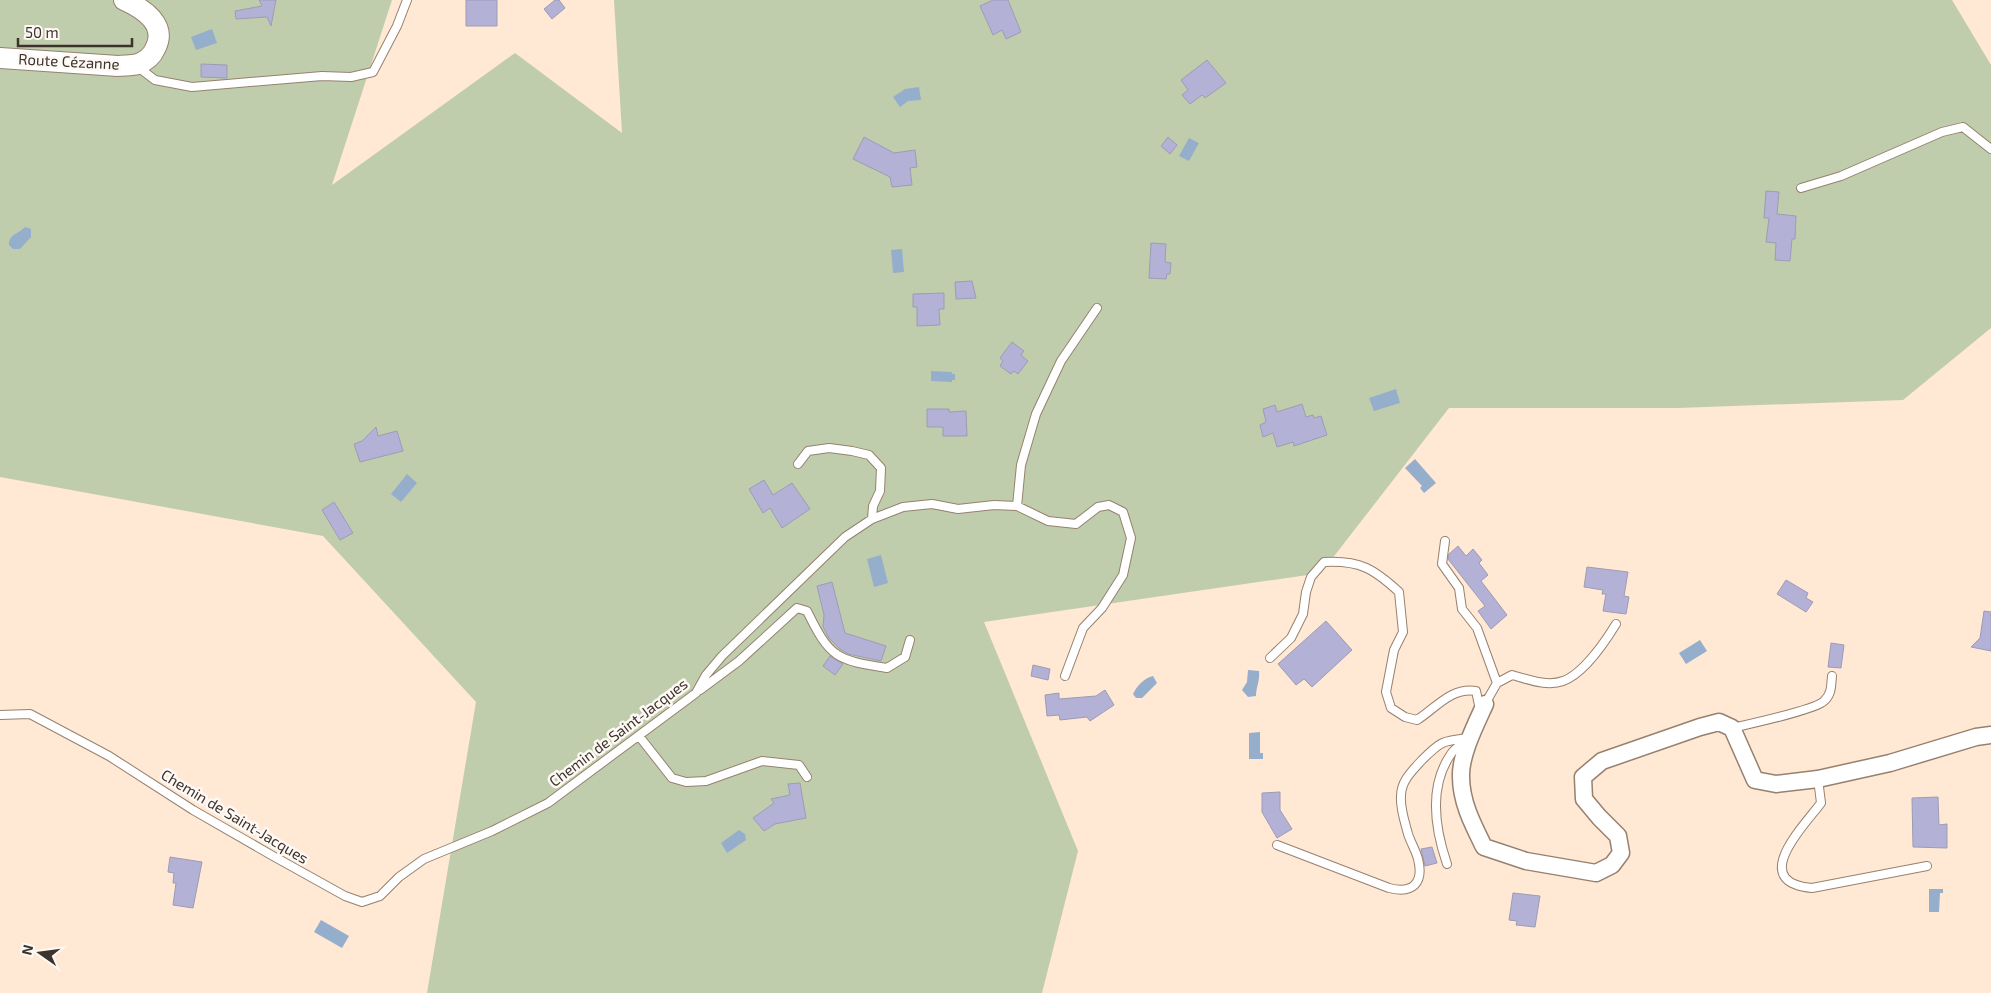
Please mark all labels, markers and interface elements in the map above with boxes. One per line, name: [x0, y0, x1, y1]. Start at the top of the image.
scale bar: [18, 15, 131, 47]
text: 50 m: [25, 23, 59, 41]
street label: Route Cézanne: [18, 49, 120, 73]
street label: Chemin de Saint-Jacques: [545, 674, 691, 790]
street label: Chemin de Saint-Jacques: [158, 765, 312, 867]
north arrow: [15, 928, 65, 978]
text: N: [17, 943, 36, 957]

